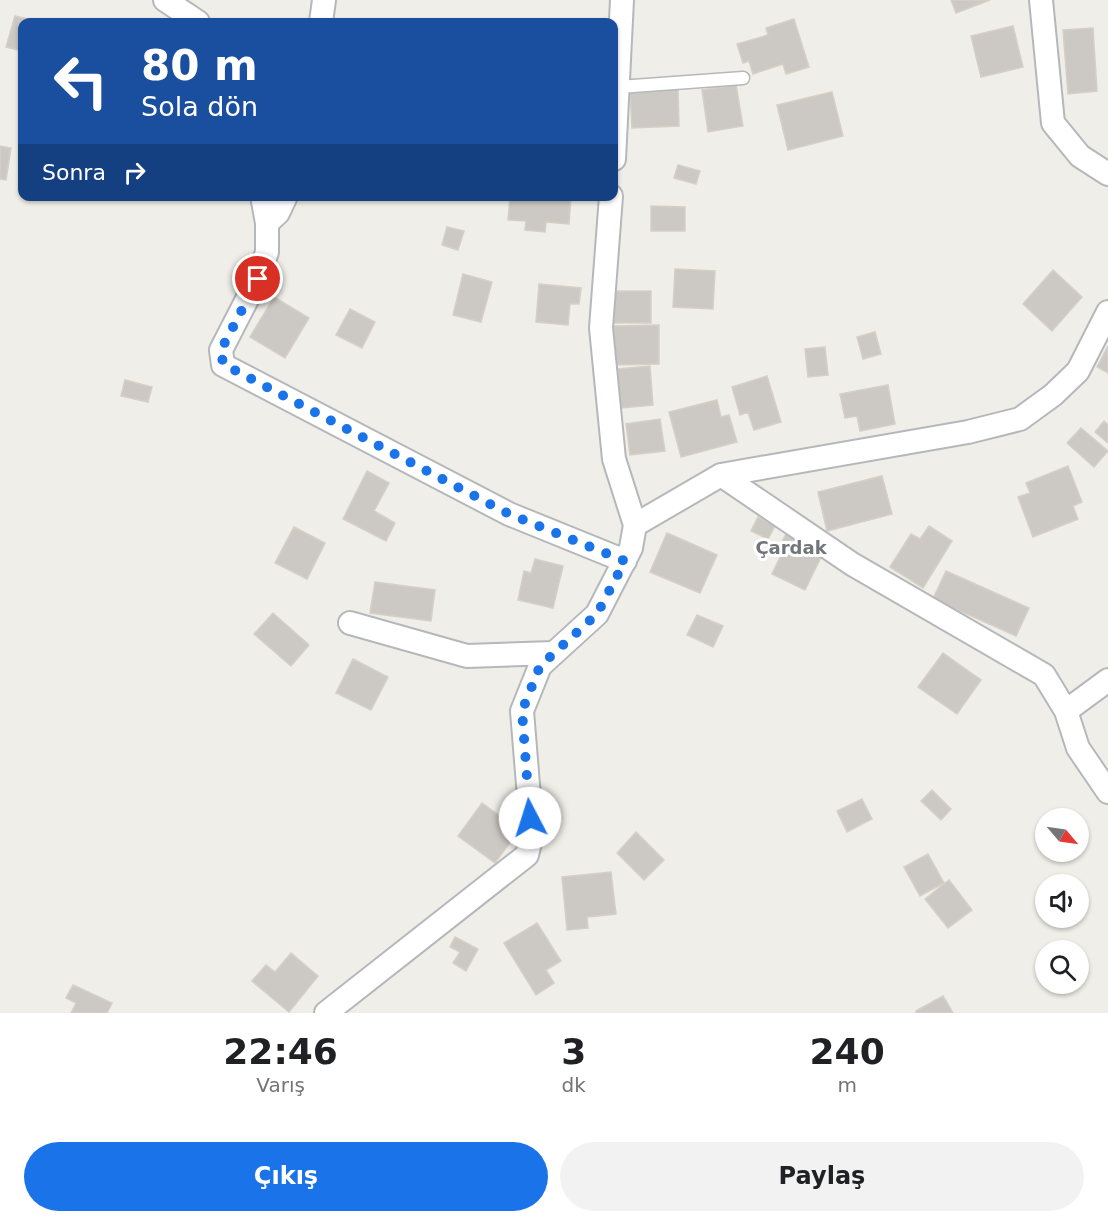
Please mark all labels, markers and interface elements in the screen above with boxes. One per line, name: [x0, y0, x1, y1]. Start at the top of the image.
text: 80 m: [141, 41, 258, 90]
icon: left: [42, 42, 120, 120]
text: Sola dön: [141, 91, 258, 122]
icon: right: [118, 156, 151, 189]
text: Sonra: [42, 160, 106, 185]
pin: [232, 253, 283, 304]
icon: arrive: [241, 262, 274, 295]
district label: Çardak: [755, 537, 828, 558]
position arrow: [498, 786, 562, 850]
north arrow: [1035, 808, 1089, 862]
map controls: [1035, 808, 1089, 994]
button: sound: [1035, 874, 1089, 928]
button: search: [1035, 940, 1089, 994]
text: 22:46: [223, 1031, 338, 1072]
text: 3: [561, 1031, 586, 1072]
text: 240: [810, 1031, 885, 1072]
text: Varış: [256, 1073, 305, 1097]
text: dk: [562, 1073, 586, 1097]
text: m: [837, 1073, 857, 1097]
button: Çıkış: [24, 1142, 548, 1211]
button: Paylaş: [560, 1142, 1084, 1211]

